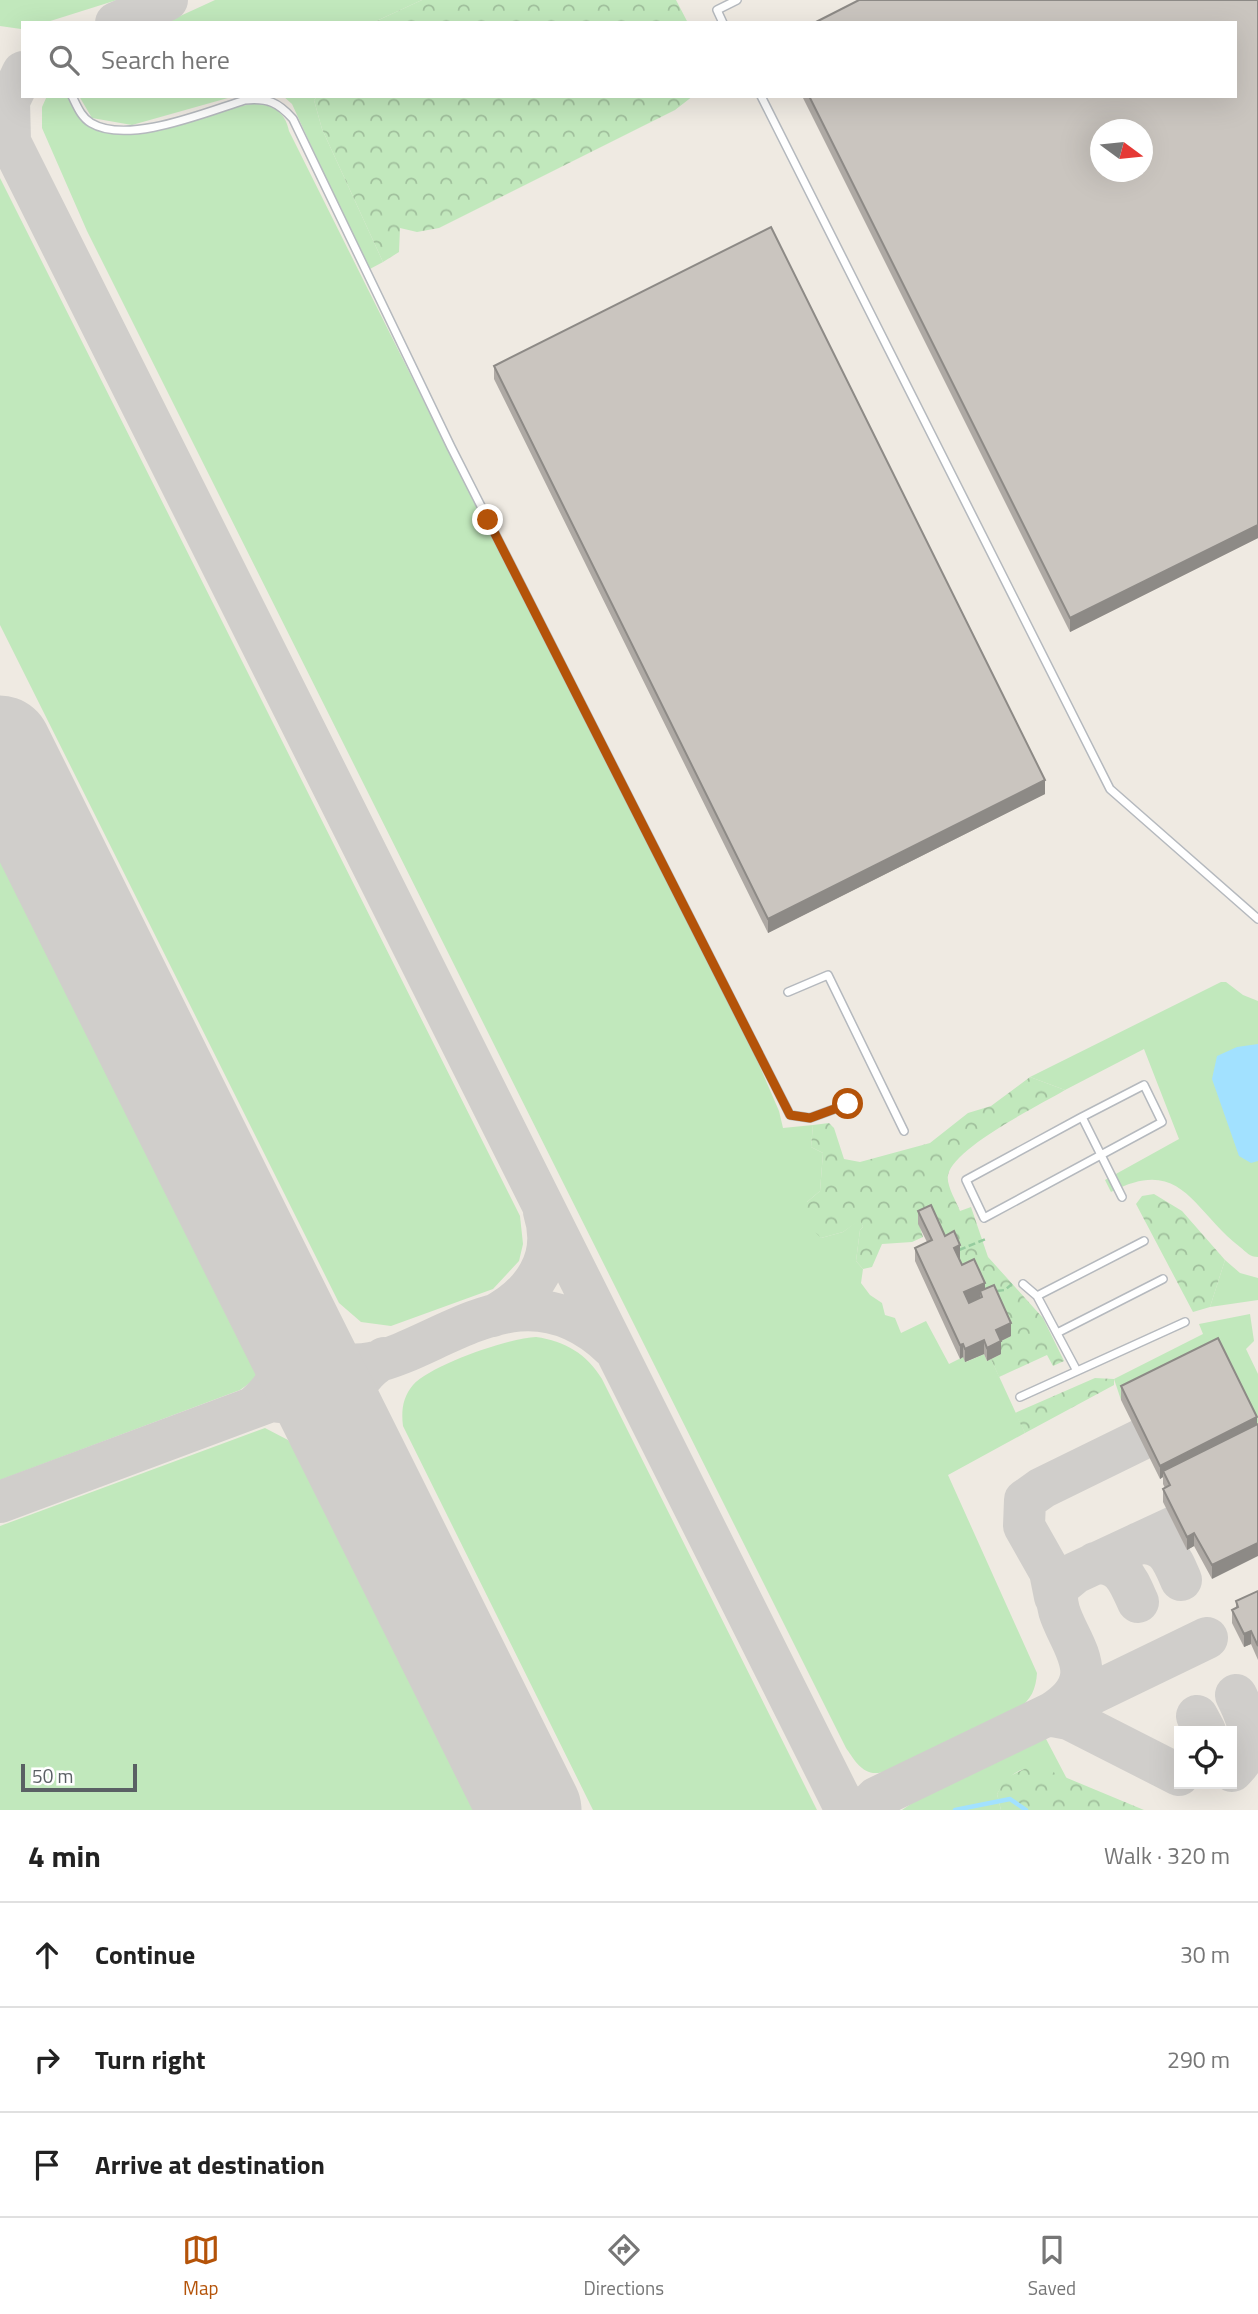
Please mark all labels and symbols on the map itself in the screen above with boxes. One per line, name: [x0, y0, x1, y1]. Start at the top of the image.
north arrow: [1090, 119, 1153, 182]
route end: [472, 504, 503, 535]
route start: [832, 1088, 863, 1119]
scale bar: [21, 1761, 136, 1793]

